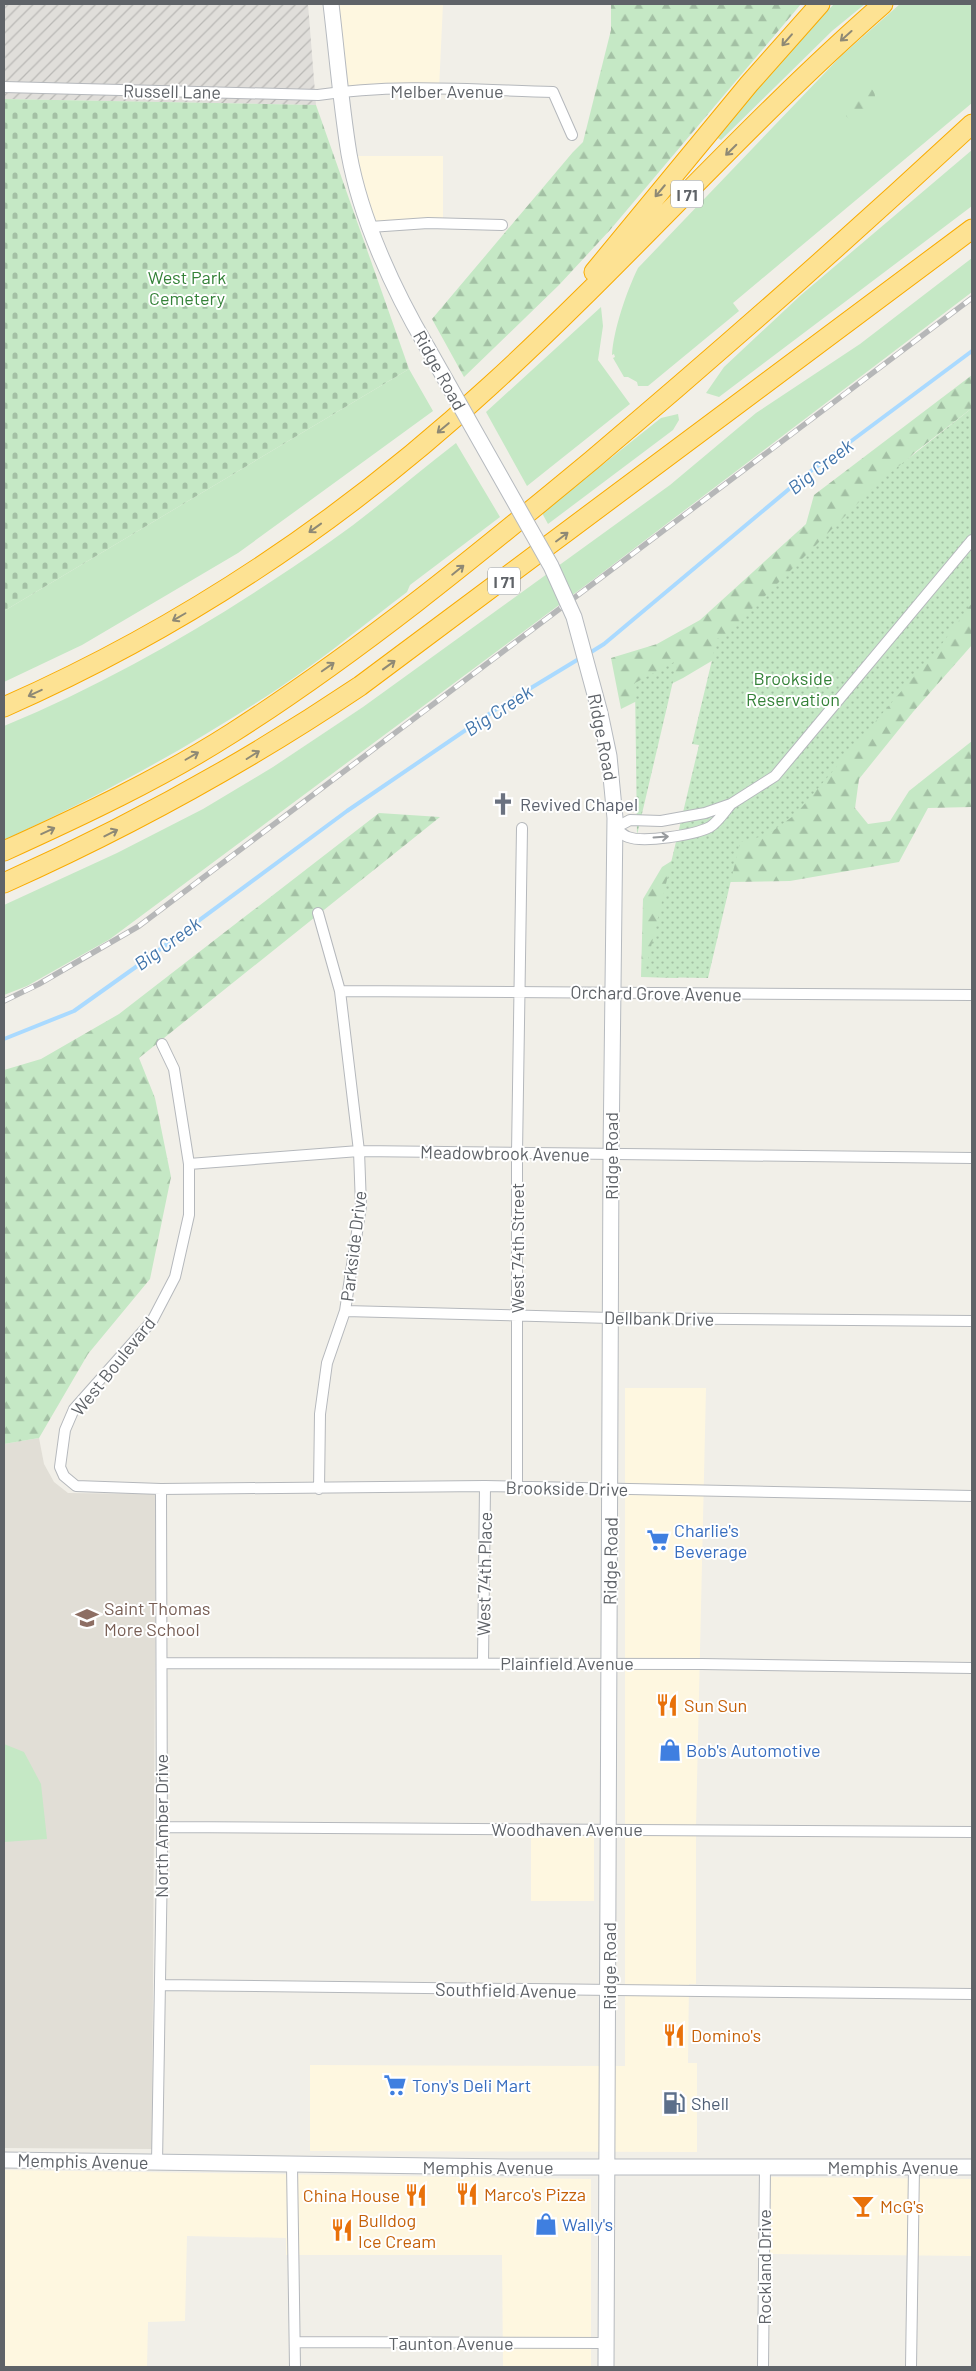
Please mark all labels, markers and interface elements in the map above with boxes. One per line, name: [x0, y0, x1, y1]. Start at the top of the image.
one-way arrow: [840, 30, 853, 42]
one-way arrow: [782, 33, 793, 46]
street label: Russell Lane: [123, 79, 221, 103]
street label: Melber Avenue: [390, 80, 504, 102]
one-way arrow: [724, 144, 737, 156]
road number: I 71: [671, 180, 703, 208]
one-way arrow: [655, 185, 666, 198]
park label: West Park Cemetery: [148, 266, 226, 309]
street label: Ridge Road: [409, 326, 471, 414]
one-way arrow: [436, 423, 449, 434]
water label: Big Creek: [783, 433, 858, 499]
one-way arrow: [308, 523, 322, 533]
one-way arrow: [555, 532, 569, 542]
one-way arrow: [451, 564, 464, 575]
road number: I 71: [488, 568, 520, 594]
one-way arrow: [171, 612, 186, 622]
one-way arrow: [382, 660, 396, 670]
one-way arrow: [321, 662, 335, 672]
park label: Brookside Reservation: [746, 667, 840, 710]
water label: Big Creek: [460, 679, 537, 740]
one-way arrow: [28, 689, 43, 699]
street label: Ridge Road: [584, 692, 622, 782]
one-way arrow: [246, 749, 260, 759]
one-way arrow: [185, 751, 200, 761]
church icon: Revived Chapel: [490, 791, 516, 817]
place label: Revived Chapel: [520, 793, 638, 815]
one-way arrow: [40, 826, 55, 835]
one-way arrow: [104, 828, 119, 838]
one-way arrow: [652, 832, 668, 842]
water label: Big Creek: [129, 911, 205, 975]
street label: Orchard Grove Avenue: [570, 981, 742, 1005]
street label: Ridge Road: [600, 1112, 622, 1200]
street label: Meadowbrook Avenue: [420, 1141, 590, 1165]
street label: West 74th Street: [506, 1183, 528, 1313]
street label: Parkside Drive: [335, 1189, 371, 1303]
street label: Dellbank Drive: [604, 1306, 714, 1330]
street label: West Boulevard: [66, 1312, 160, 1420]
street label: Brookside Drive: [505, 1476, 629, 1500]
street label: West 74th Place: [472, 1512, 496, 1636]
street label: Ridge Road: [598, 1517, 622, 1605]
place label: Charlie's Beverage: [674, 1519, 747, 1562]
supermarket icon: Charlie's Beverage: [645, 1527, 671, 1553]
place label: Saint Thomas More School: [104, 1597, 211, 1640]
school or university icon: Saint Thomas More School: [74, 1605, 100, 1631]
street label: Plainfield Avenue: [500, 1652, 634, 1674]
restaurant icon: Sun Sun: [654, 1692, 680, 1718]
place label: Sun Sun: [684, 1694, 747, 1716]
shop icon: Bob's Automotive: [657, 1737, 683, 1763]
place label: Bob's Automotive: [686, 1739, 821, 1761]
street label: North Amber Drive: [150, 1754, 172, 1898]
street label: Woodhaven Avenue: [491, 1818, 643, 1840]
street label: Ridge Road: [598, 1922, 620, 2010]
street label: Southfield Avenue: [435, 1978, 577, 2002]
restaurant icon: Domino's: [661, 2022, 687, 2048]
place label: Domino's: [691, 2024, 761, 2046]
supermarket icon: Tony's Deli Mart: [382, 2072, 408, 2098]
place label: Tony's Deli Mart: [412, 2074, 531, 2096]
fuel station icon: Shell: [661, 2090, 687, 2116]
place label: Shell: [691, 2092, 729, 2114]
street label: Memphis Avenue: [17, 2149, 149, 2173]
street label: Memphis Avenue: [422, 2156, 554, 2178]
street label: Memphis Avenue: [827, 2156, 959, 2178]
restaurant icon: Marco's Pizza: [454, 2181, 480, 2207]
restaurant icon: China House: [403, 2182, 429, 2208]
place label: Marco's Pizza: [484, 2183, 586, 2205]
place label: China House: [303, 2184, 400, 2206]
bar icon: McG's: [850, 2193, 876, 2219]
place label: McG's: [880, 2195, 924, 2217]
place label: Bulldog Ice Cream: [358, 2209, 436, 2252]
street label: Rockland Drive: [753, 2209, 775, 2325]
shop icon: Wally's: [533, 2211, 559, 2237]
place label: Wally's: [562, 2213, 613, 2235]
restaurant icon: Bulldog Ice Cream: [329, 2217, 355, 2243]
street label: Taunton Avenue: [388, 2332, 514, 2354]

